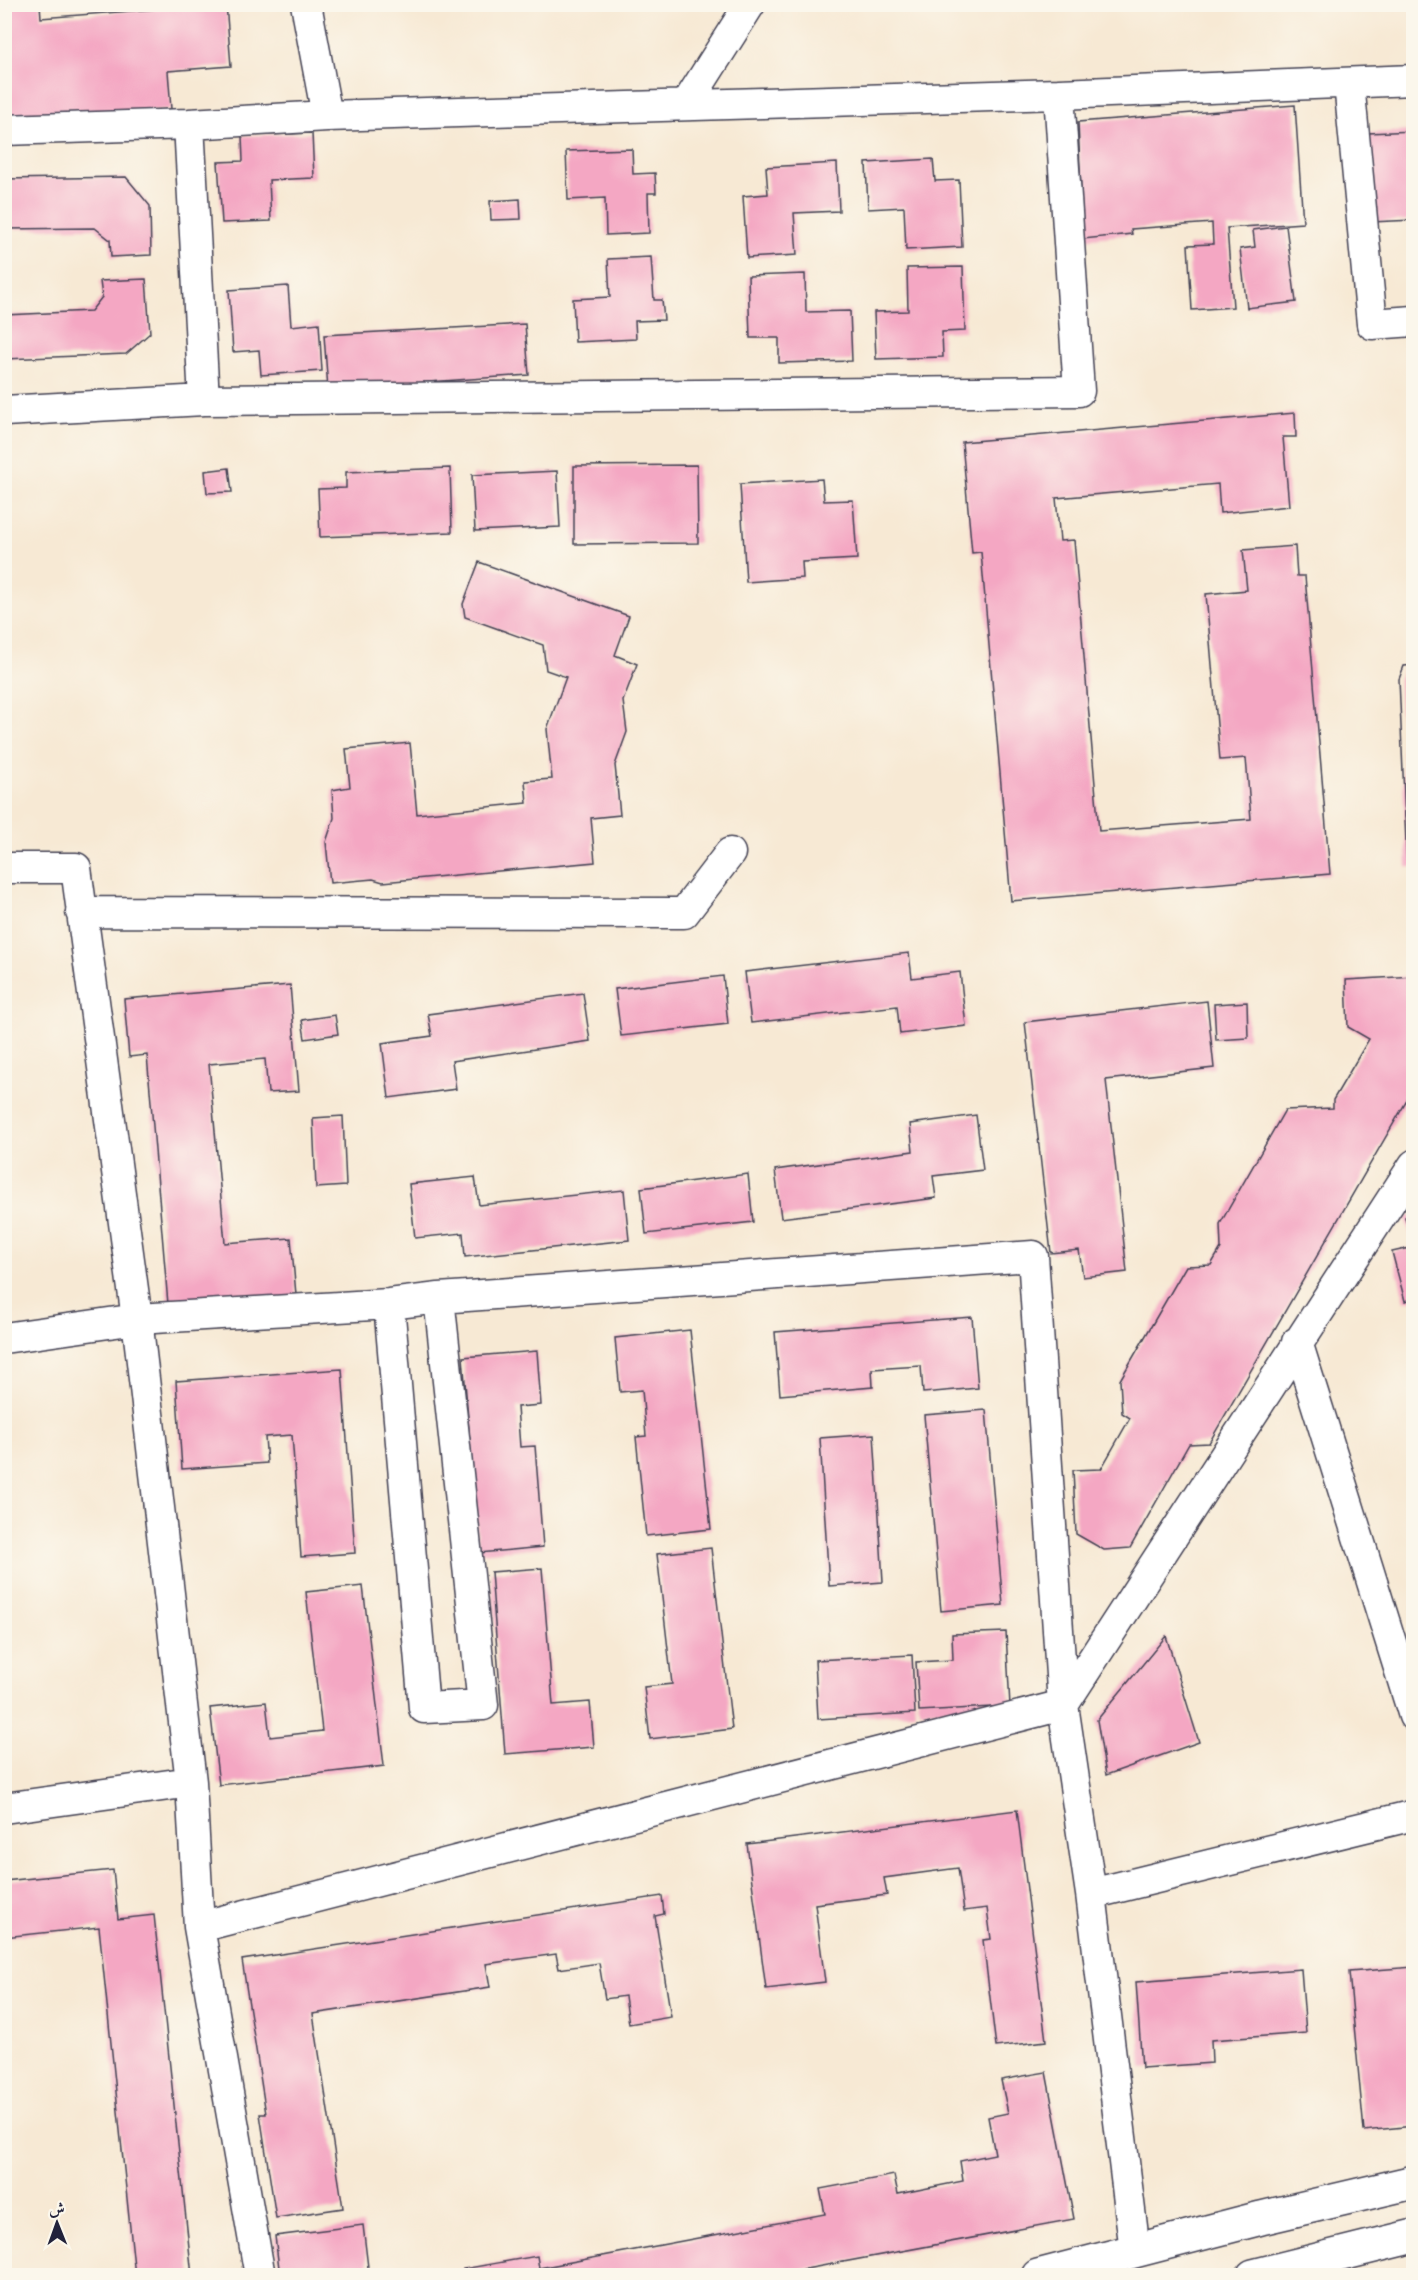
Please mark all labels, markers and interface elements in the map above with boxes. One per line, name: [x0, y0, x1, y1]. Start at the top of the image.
north arrow: [27, 2193, 87, 2253]
text: ش: [49, 2199, 65, 2221]

